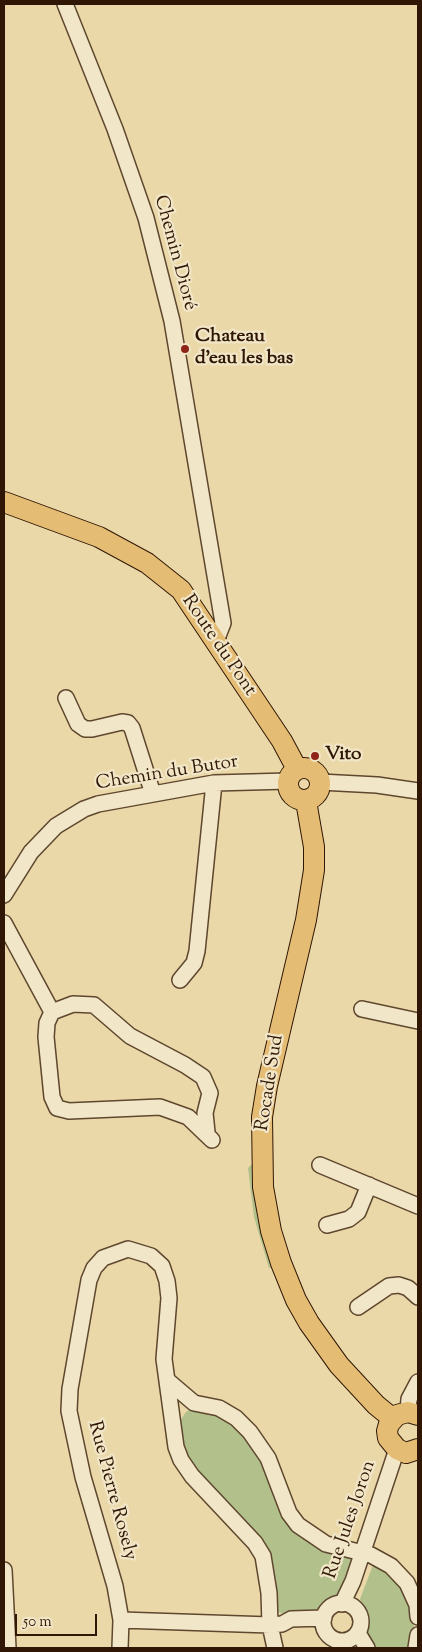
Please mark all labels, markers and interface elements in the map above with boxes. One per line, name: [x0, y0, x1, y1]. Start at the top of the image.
street label: Chemin Dioré: [148, 193, 200, 313]
place label: Chateau d'eau les bas: [195, 327, 293, 371]
marker: Chateau d'eau les bas: [179, 343, 191, 355]
street label: Route du Pont: [176, 591, 260, 701]
place label: Vito: [325, 745, 361, 767]
marker: Vito: [309, 750, 321, 762]
street label: Chemin du Butor: [94, 751, 240, 797]
street label: Rocade Sud: [252, 1033, 290, 1133]
street label: Rue Pierre Rosely: [81, 1419, 141, 1563]
street label: Rue Jules Joron: [320, 1458, 382, 1582]
scale bar: [18, 1604, 100, 1636]
text: 50 m: [23, 1612, 52, 1633]

